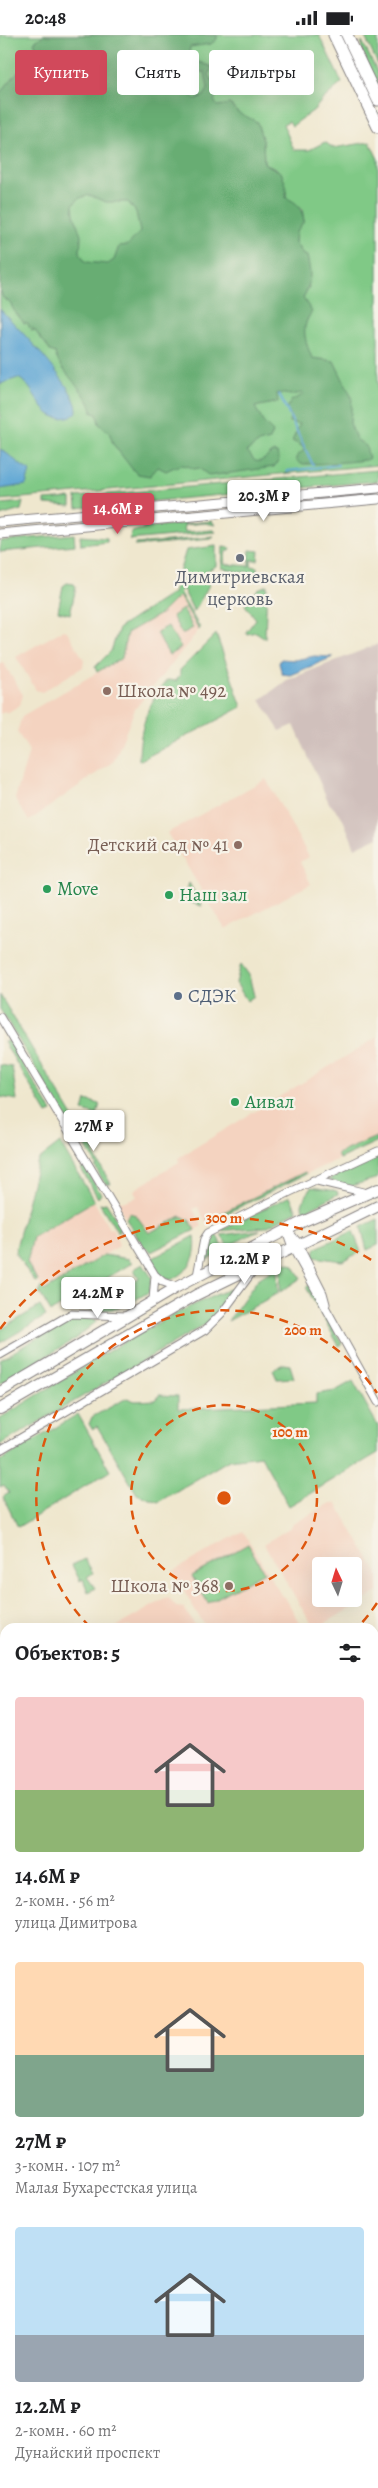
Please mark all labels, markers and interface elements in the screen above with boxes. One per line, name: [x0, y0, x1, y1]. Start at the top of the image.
text: 20:48: [25, 5, 66, 31]
chip: Купить: [15, 50, 107, 95]
chip: Снять: [117, 50, 199, 95]
chip: Фильтры: [209, 50, 314, 95]
pin: 20.3M ₽: [218, 479, 310, 522]
text: 20.3M ₽: [238, 485, 290, 507]
pin: 14.6M ₽: [72, 493, 164, 535]
text: 14.6M ₽: [93, 498, 143, 520]
marker: Димитриевская церковь: [234, 552, 246, 564]
place label: Димитриевская церковь: [175, 564, 305, 612]
place label: Школа № 492: [117, 678, 226, 704]
marker: Школа № 492: [101, 685, 113, 697]
place label: Детский сад № 41: [88, 832, 229, 858]
marker: Детский сад № 41: [232, 839, 244, 851]
place label: Move: [57, 876, 99, 902]
place label: Наш зал: [179, 882, 247, 908]
marker: Move: [41, 883, 53, 895]
marker: Наш зал: [163, 889, 175, 901]
place label: СДЭК: [188, 983, 236, 1009]
marker: СДЭК: [172, 990, 184, 1002]
place label: Аивал: [244, 1089, 294, 1115]
marker: Аивал: [229, 1096, 241, 1108]
pin: 27M ₽: [59, 1109, 129, 1152]
text: 27M ₽: [75, 1115, 113, 1137]
text: 300 m: [206, 1208, 243, 1228]
pin: 12.2M ₽: [199, 1243, 291, 1285]
text: 12.2M ₽: [220, 1248, 270, 1270]
pin: 24.2M ₽: [52, 1277, 144, 1319]
text: 24.2M ₽: [72, 1282, 124, 1304]
text: 200 m: [284, 1320, 322, 1340]
text: 100 m: [272, 1422, 308, 1442]
centre of rings: [215, 1489, 233, 1507]
north arrow: [312, 1557, 362, 1607]
map controls: [312, 1557, 362, 1607]
place label: Школа № 368: [110, 1573, 219, 1599]
marker: Школа № 368: [223, 1580, 235, 1592]
text: Объектов: 5: [15, 1639, 120, 1667]
icon: filters: [336, 1639, 364, 1667]
icon: home: [145, 1730, 235, 1820]
text: 14.6M ₽: [15, 1862, 80, 1890]
text: 2-комн. · 56 m²: [15, 1890, 115, 1912]
text: улица Димитрова: [15, 1912, 137, 1934]
icon: home: [145, 1995, 235, 2085]
text: 27M ₽: [15, 2127, 66, 2155]
text: 3-комн. · 107 m²: [15, 2155, 120, 2177]
text: Малая Бухарестская улица: [15, 2177, 197, 2199]
icon: home: [145, 2260, 235, 2350]
text: 12.2M ₽: [15, 2392, 81, 2420]
text: 2-комн. · 60 m²: [15, 2420, 117, 2442]
text: Дунайский проспект: [15, 2442, 160, 2464]

